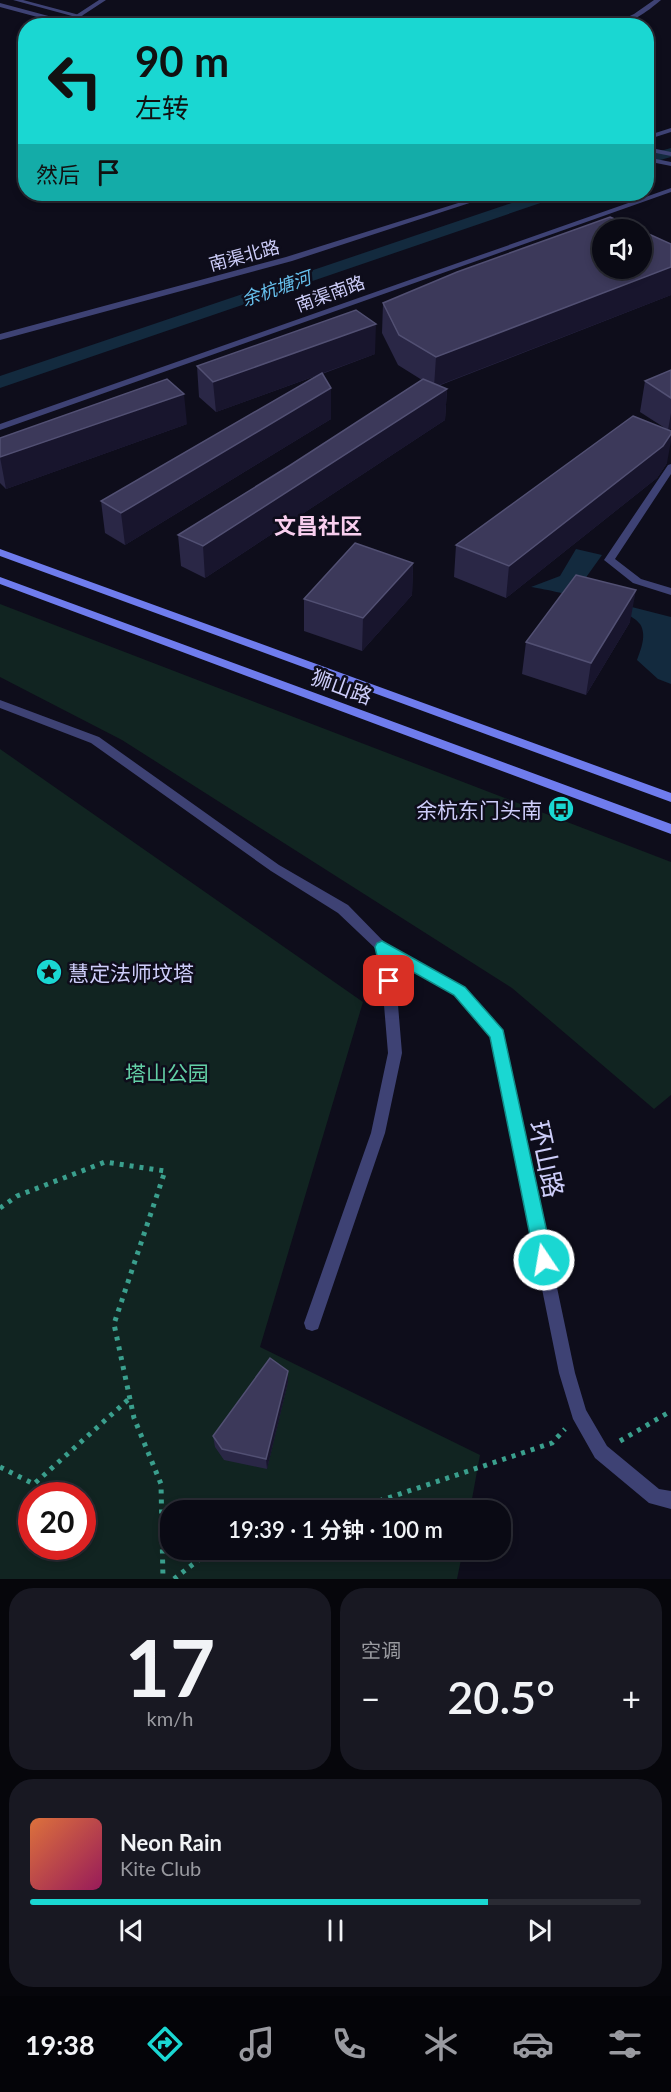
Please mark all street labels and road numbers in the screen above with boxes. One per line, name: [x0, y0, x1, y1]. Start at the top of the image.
street label: 南渠北路: [206, 235, 282, 275]
street label: 南渠南路: [292, 270, 368, 316]
street label: 狮山路: [308, 663, 376, 709]
street label: 环山路: [523, 1118, 571, 1200]

